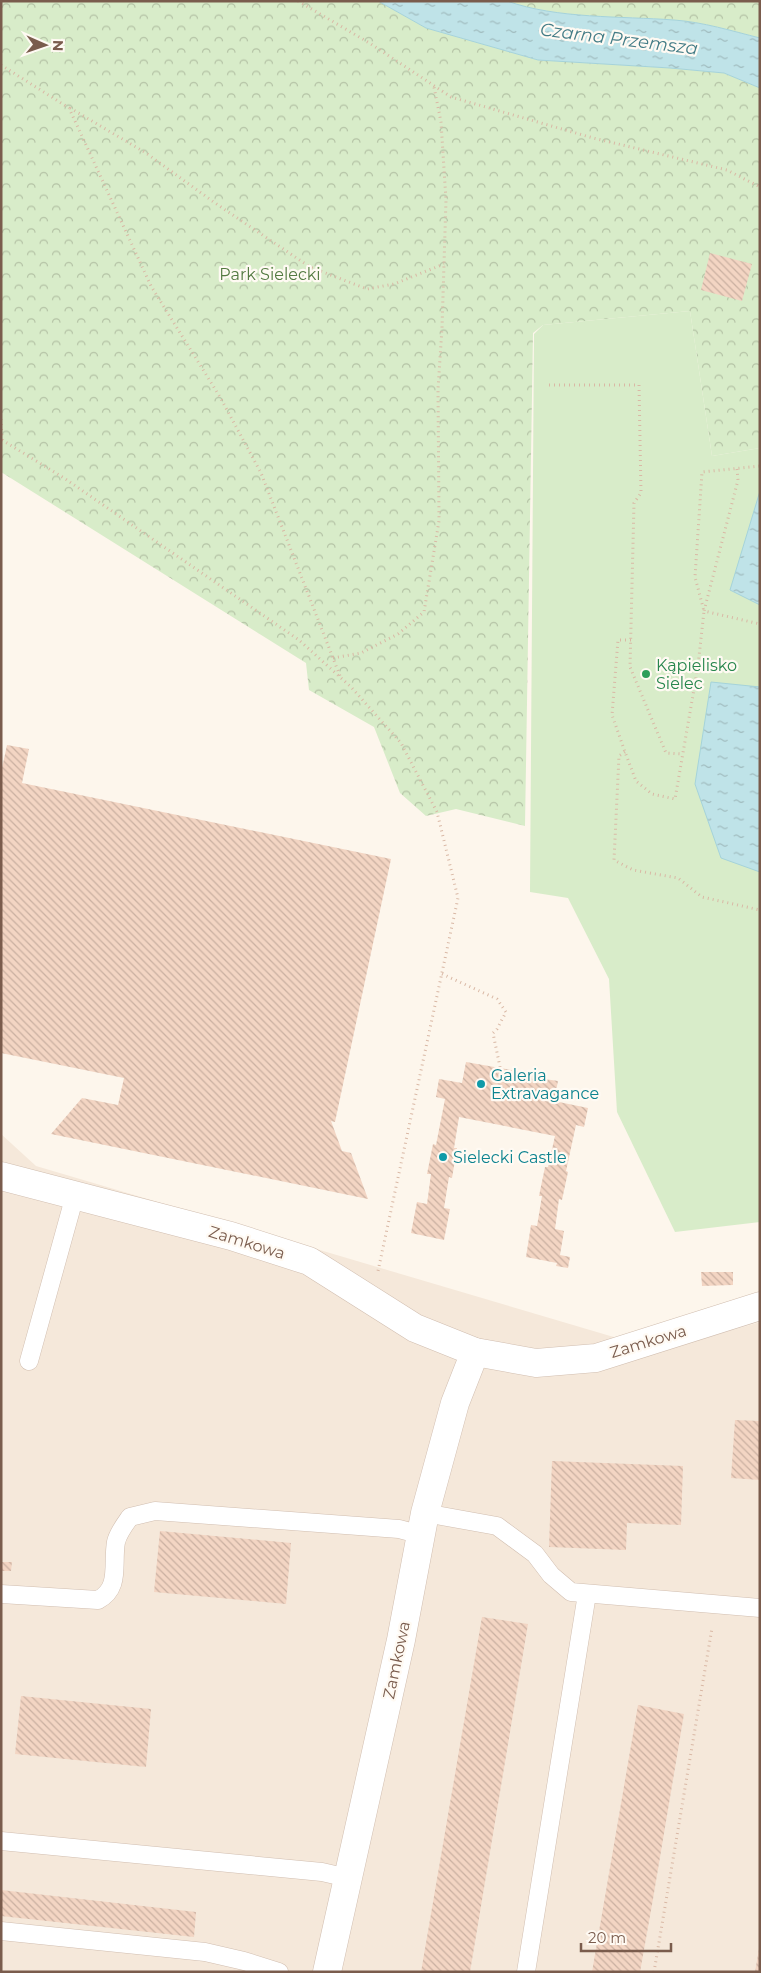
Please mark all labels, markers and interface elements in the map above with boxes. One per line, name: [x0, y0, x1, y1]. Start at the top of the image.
water label: Czarna Przemsza: [539, 18, 699, 60]
north arrow: [20, 20, 70, 70]
text: N: [49, 39, 67, 51]
park label: Park Sielecki: [219, 265, 321, 284]
place label: Kąpielisko Sielec: [656, 656, 737, 693]
marker: Kąpielisko Sielec: [640, 668, 652, 680]
place label: Galeria Extravagance: [491, 1066, 599, 1103]
marker: Galeria Extravagance: [475, 1078, 487, 1090]
place label: Sielecki Castle: [453, 1148, 567, 1167]
marker: Sielecki Castle: [437, 1151, 449, 1163]
street label: Zamkowa: [206, 1222, 287, 1263]
street label: Zamkowa: [608, 1321, 689, 1362]
street label: Zamkowa: [379, 1619, 414, 1701]
scale bar: [581, 1920, 671, 1952]
text: 20 m: [588, 1928, 626, 1947]

